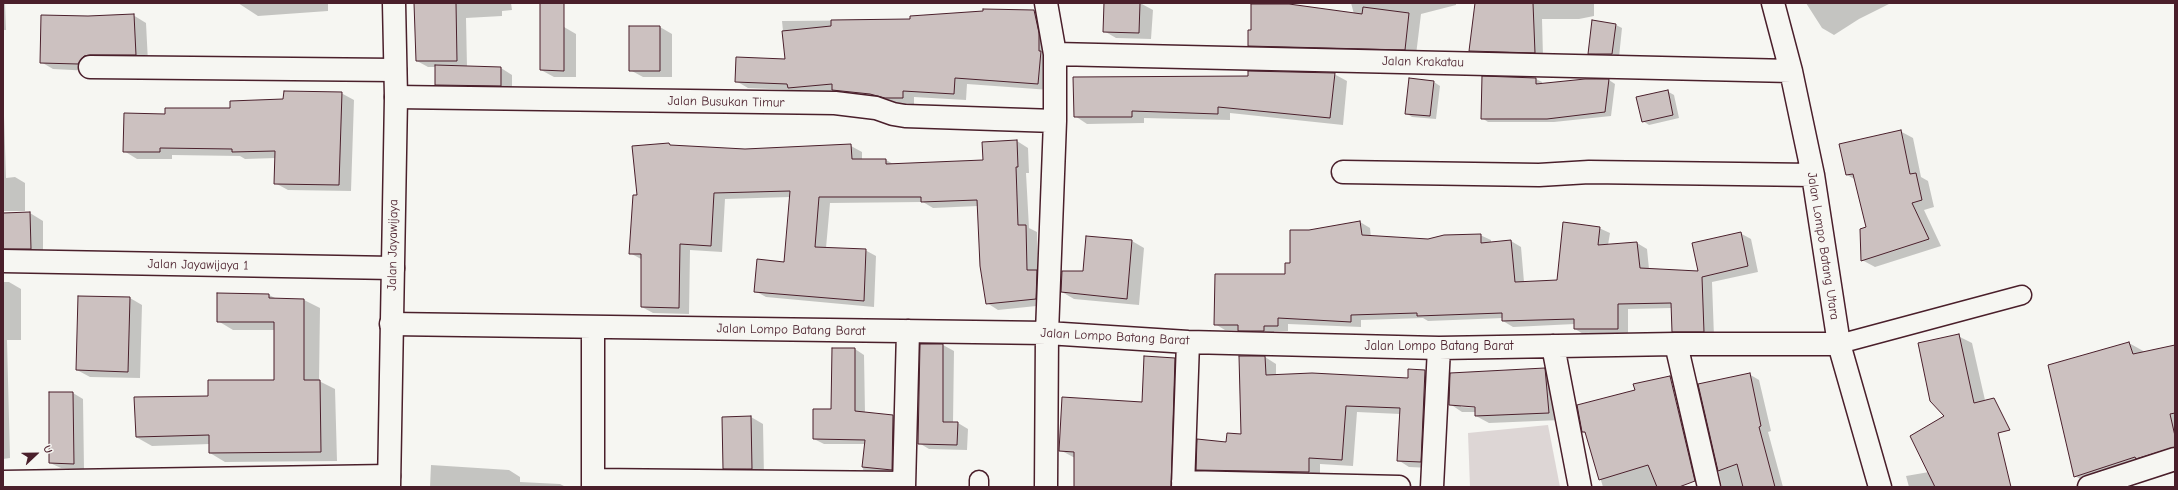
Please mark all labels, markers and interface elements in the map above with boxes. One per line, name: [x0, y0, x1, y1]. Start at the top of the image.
street label: Jalan Krakatau: [1382, 53, 1464, 71]
street label: Jalan Busukan Timur: [667, 93, 785, 111]
street label: Jalan Lompo Batang Utara: [1804, 171, 1842, 321]
street label: Jalan Jayawijaya: [384, 199, 402, 291]
street label: Jalan Jayawijaya 1: [147, 256, 249, 274]
street label: Jalan Lompo Batang Barat: [716, 321, 866, 339]
street label: Jalan Lompo Batang Barat: [1040, 325, 1190, 349]
street label: Jalan Lompo Batang Barat: [1364, 338, 1514, 354]
north arrow: [16, 434, 56, 474]
text: U: [40, 443, 55, 455]

